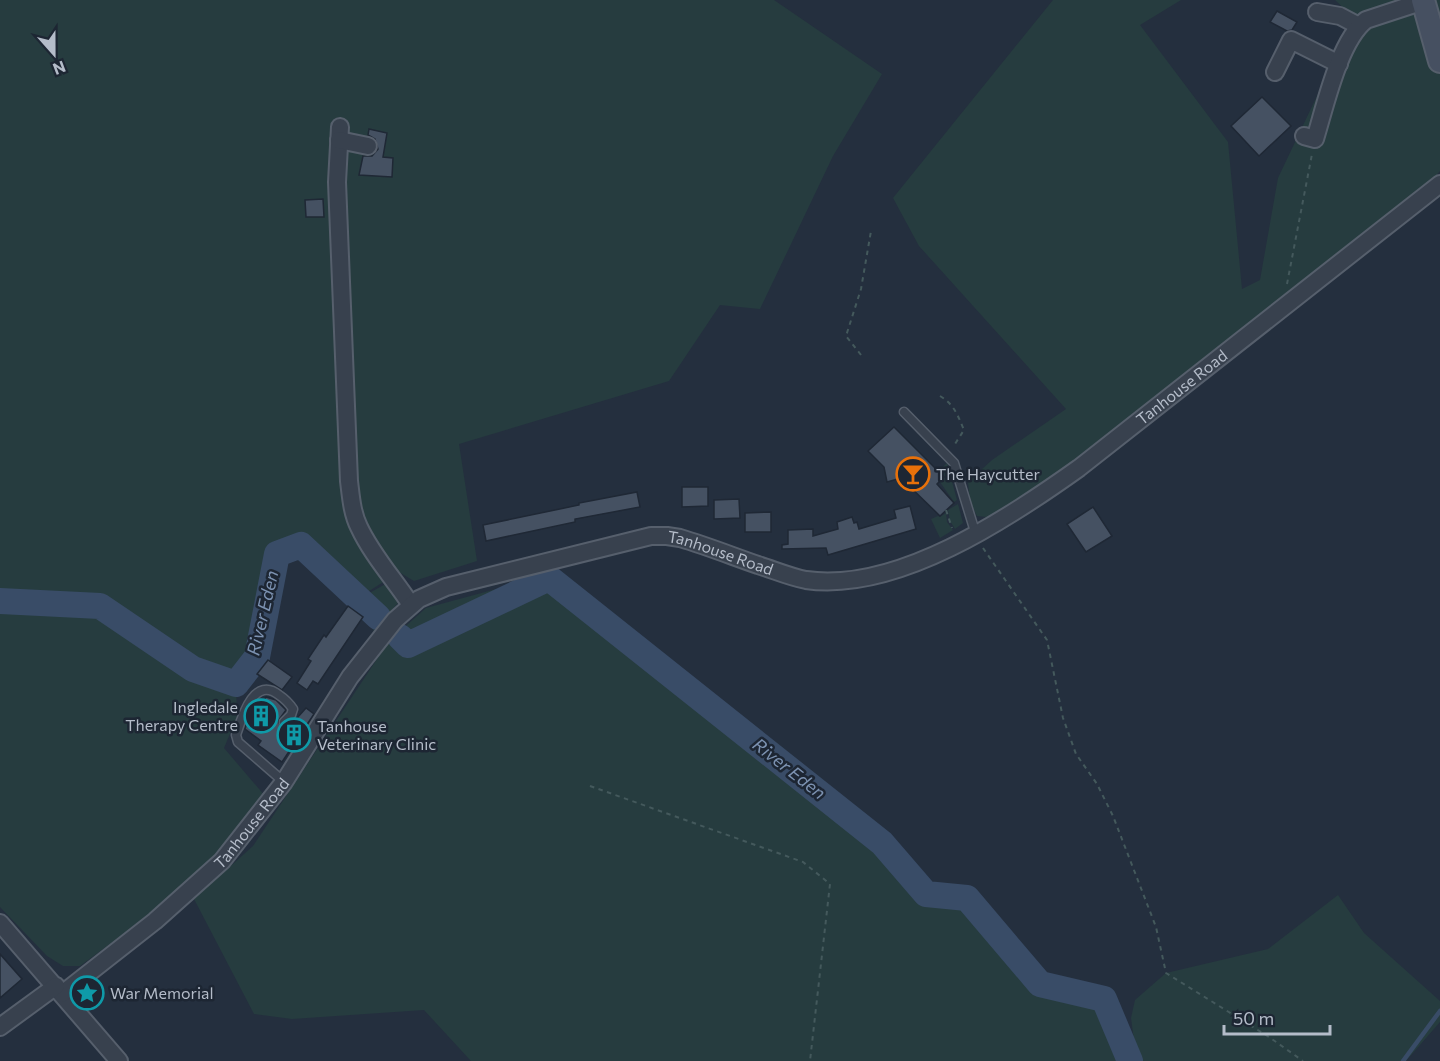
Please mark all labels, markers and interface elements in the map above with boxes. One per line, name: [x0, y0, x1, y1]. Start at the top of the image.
north arrow: [24, 24, 84, 84]
text: N: [51, 57, 69, 79]
street label: Tanhouse Road: [1132, 345, 1231, 428]
bar icon: The Haycutter: [895, 456, 931, 492]
place label: The Haycutter: [936, 464, 1040, 483]
street label: Tanhouse Road: [667, 526, 776, 578]
water label: River Eden: [242, 568, 283, 658]
place label: Ingledale Therapy Centre: [125, 697, 238, 734]
building icon: Ingledale Therapy Centre: [243, 698, 279, 734]
place label: Tanhouse Veterinary Clinic: [317, 716, 436, 753]
building icon: Tanhouse Veterinary Clinic: [276, 717, 312, 753]
water label: River Eden: [749, 733, 831, 804]
street label: Tanhouse Road: [210, 774, 293, 873]
place icon: War Memorial: [69, 975, 105, 1011]
place label: War Memorial: [110, 983, 213, 1002]
scale bar: [1224, 998, 1330, 1036]
text: 50 m: [1233, 1007, 1274, 1029]

